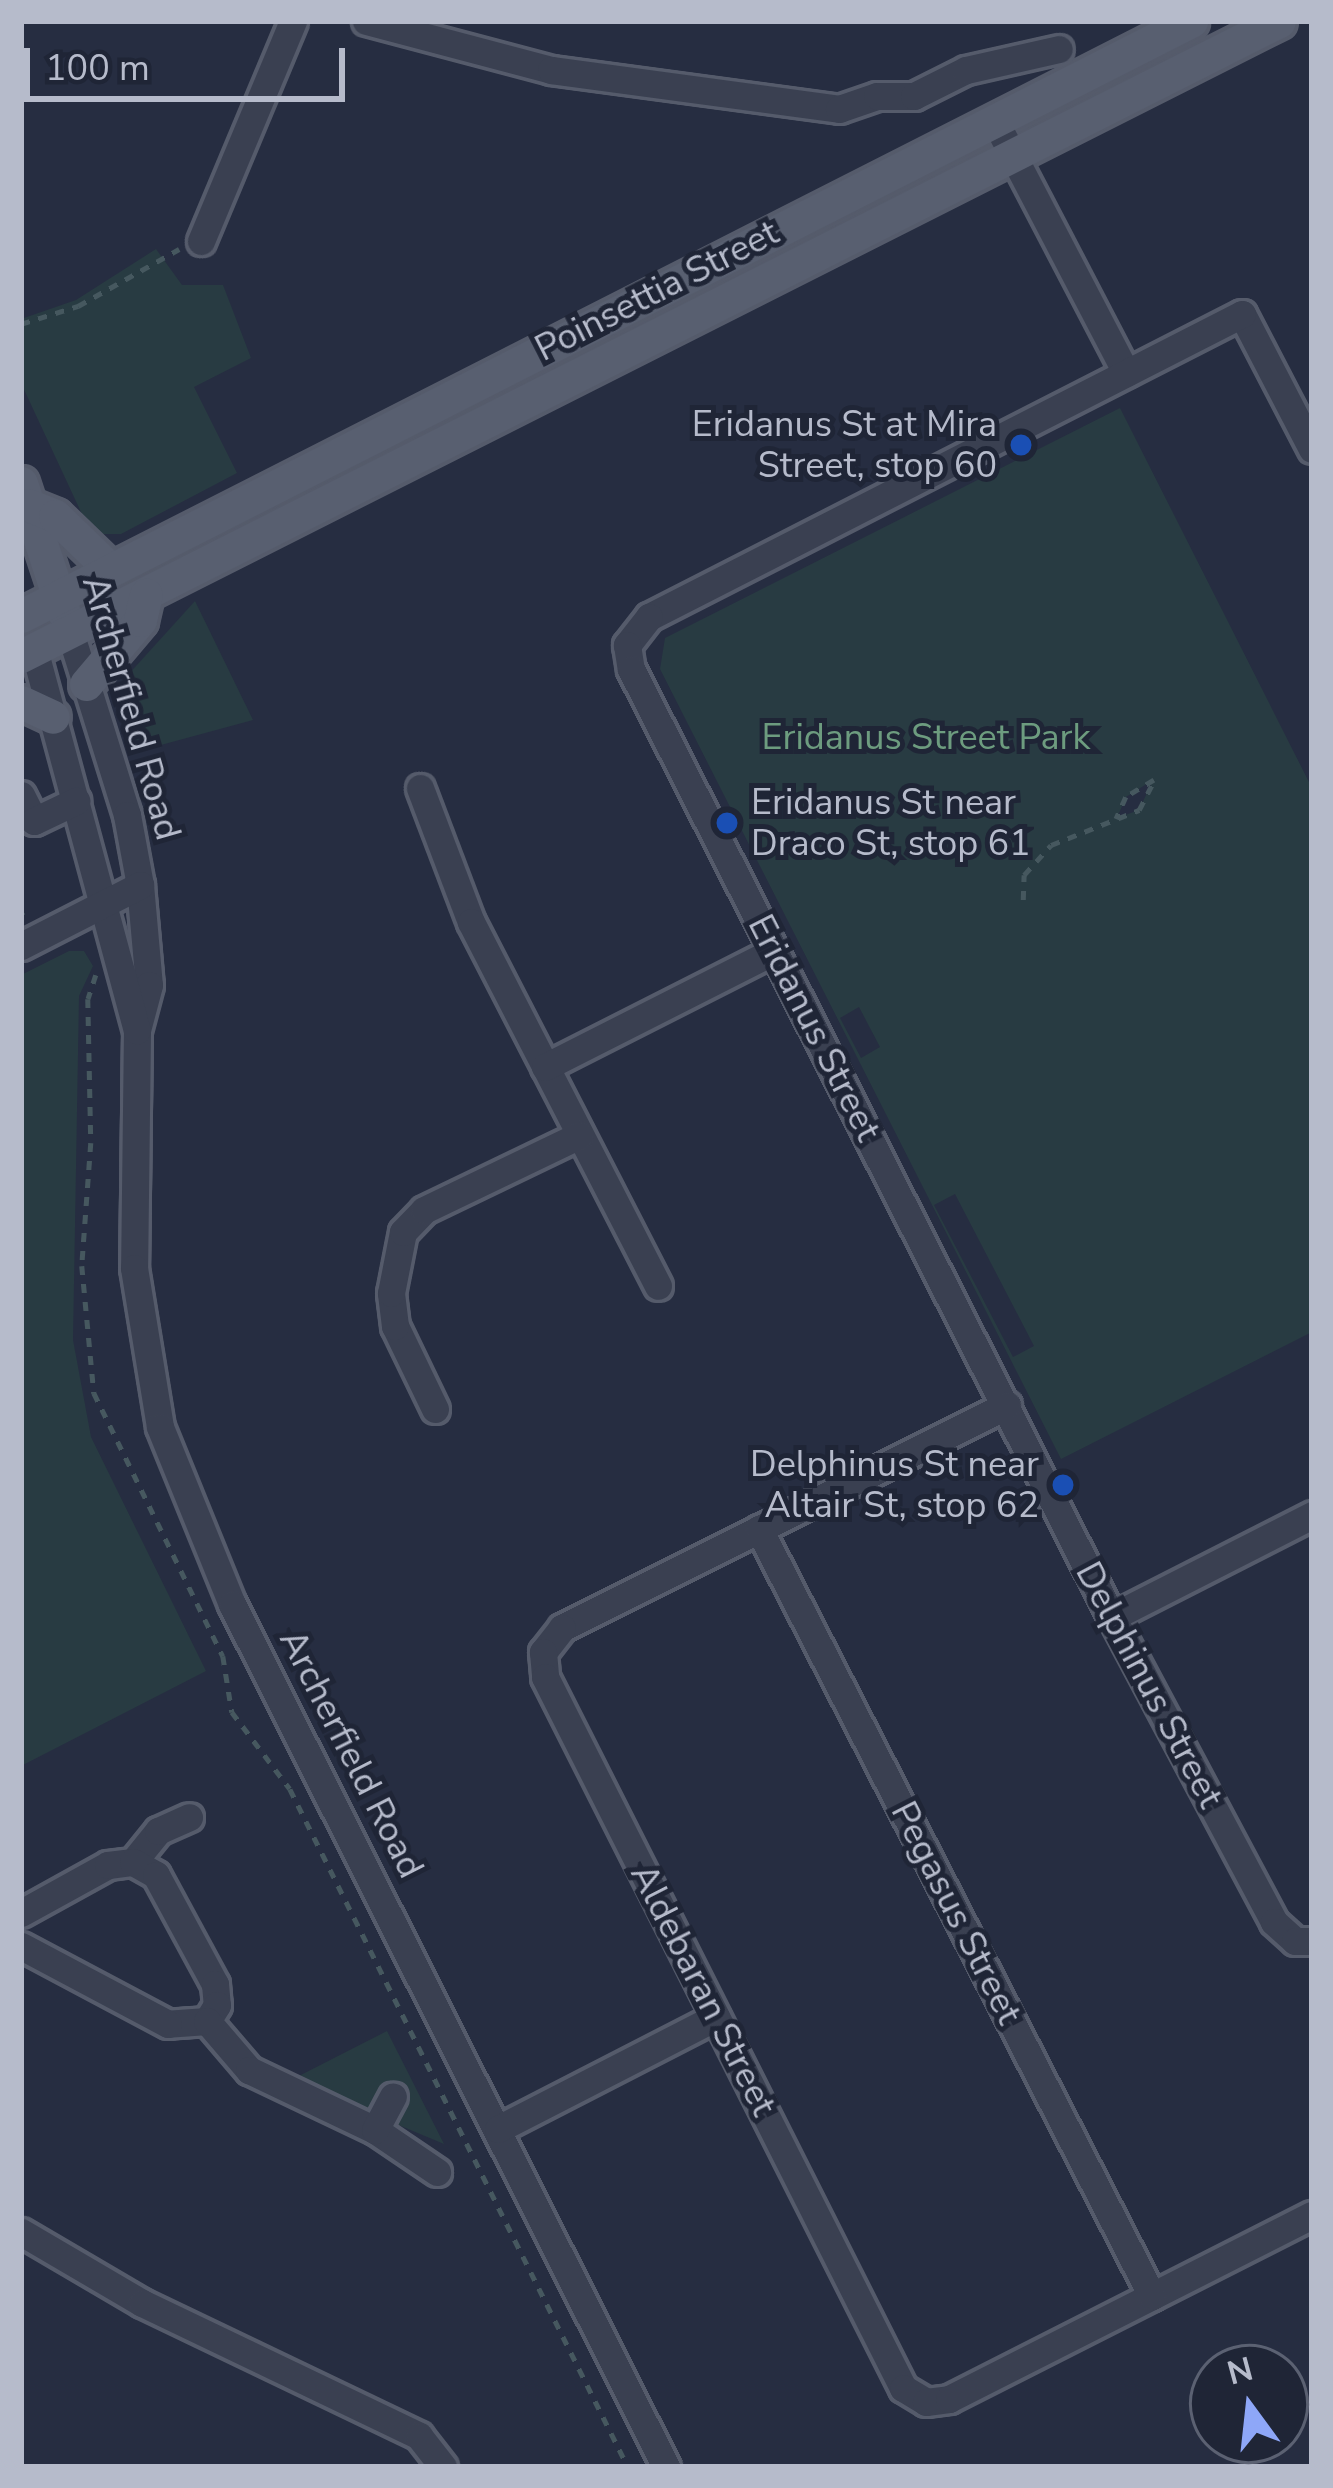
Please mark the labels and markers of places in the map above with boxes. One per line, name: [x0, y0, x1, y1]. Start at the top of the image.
place label: Eridanus St at Mira Street, stop 60: [692, 402, 997, 487]
marker: Eridanus St at Mira Street, stop 60: [1008, 432, 1034, 458]
place label: Eridanus St near Draco St, stop 61: [751, 780, 1031, 865]
marker: Eridanus St near Draco St, stop 61: [714, 810, 740, 836]
place label: Delphinus St near Altair St, stop 62: [750, 1442, 1039, 1527]
marker: Delphinus St near Altair St, stop 62: [1050, 1472, 1076, 1498]

